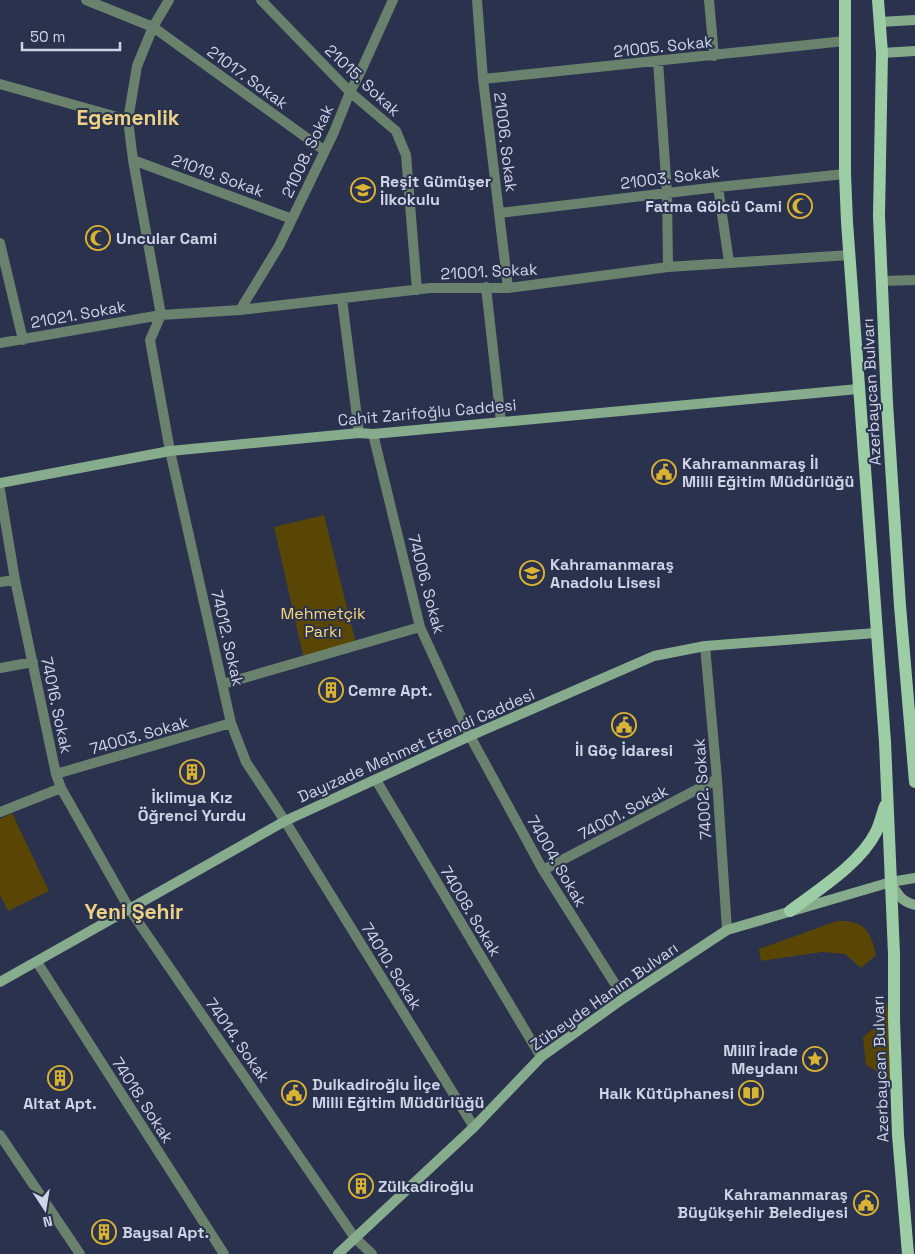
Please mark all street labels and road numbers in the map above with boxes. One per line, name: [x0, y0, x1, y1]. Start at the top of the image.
street label: 21005. Sokak: [612, 31, 714, 62]
street label: 21015. Sokak: [320, 40, 405, 121]
street label: 21017. Sokak: [203, 41, 293, 114]
street label: 21006. Sokak: [489, 91, 522, 193]
street label: 21008. Sokak: [277, 101, 338, 201]
street label: 21019. Sokak: [169, 149, 267, 202]
street label: 21003. Sokak: [619, 161, 721, 194]
street label: 21001. Sokak: [440, 258, 538, 285]
street label: 21021. Sokak: [29, 296, 128, 333]
street label: Azerbaycan Bulvarı: [857, 318, 886, 466]
street label: Cahit Zarifoğlu Caddesi: [337, 394, 517, 431]
street label: 74006. Sokak: [403, 532, 450, 636]
street label: 74012. Sokak: [206, 588, 249, 689]
street label: 74016. Sokak: [36, 655, 77, 756]
street label: Dayızade Mehmet Efendi Caddesi: [295, 684, 538, 807]
street label: 74003. Sokak: [87, 711, 191, 760]
street label: 74002. Sokak: [688, 737, 717, 840]
street label: 74001. Sokak: [575, 780, 672, 845]
street label: 74004. Sokak: [522, 812, 591, 911]
street label: 74008. Sokak: [435, 862, 506, 961]
street label: 74010. Sokak: [357, 919, 427, 1014]
street label: Zübeyde Hanım Bulvarı: [526, 937, 682, 1055]
street label: 74014. Sokak: [201, 994, 275, 1087]
street label: Azerbaycan Bulvarı: [867, 995, 894, 1143]
street label: 74018. Sokak: [107, 1053, 178, 1148]

